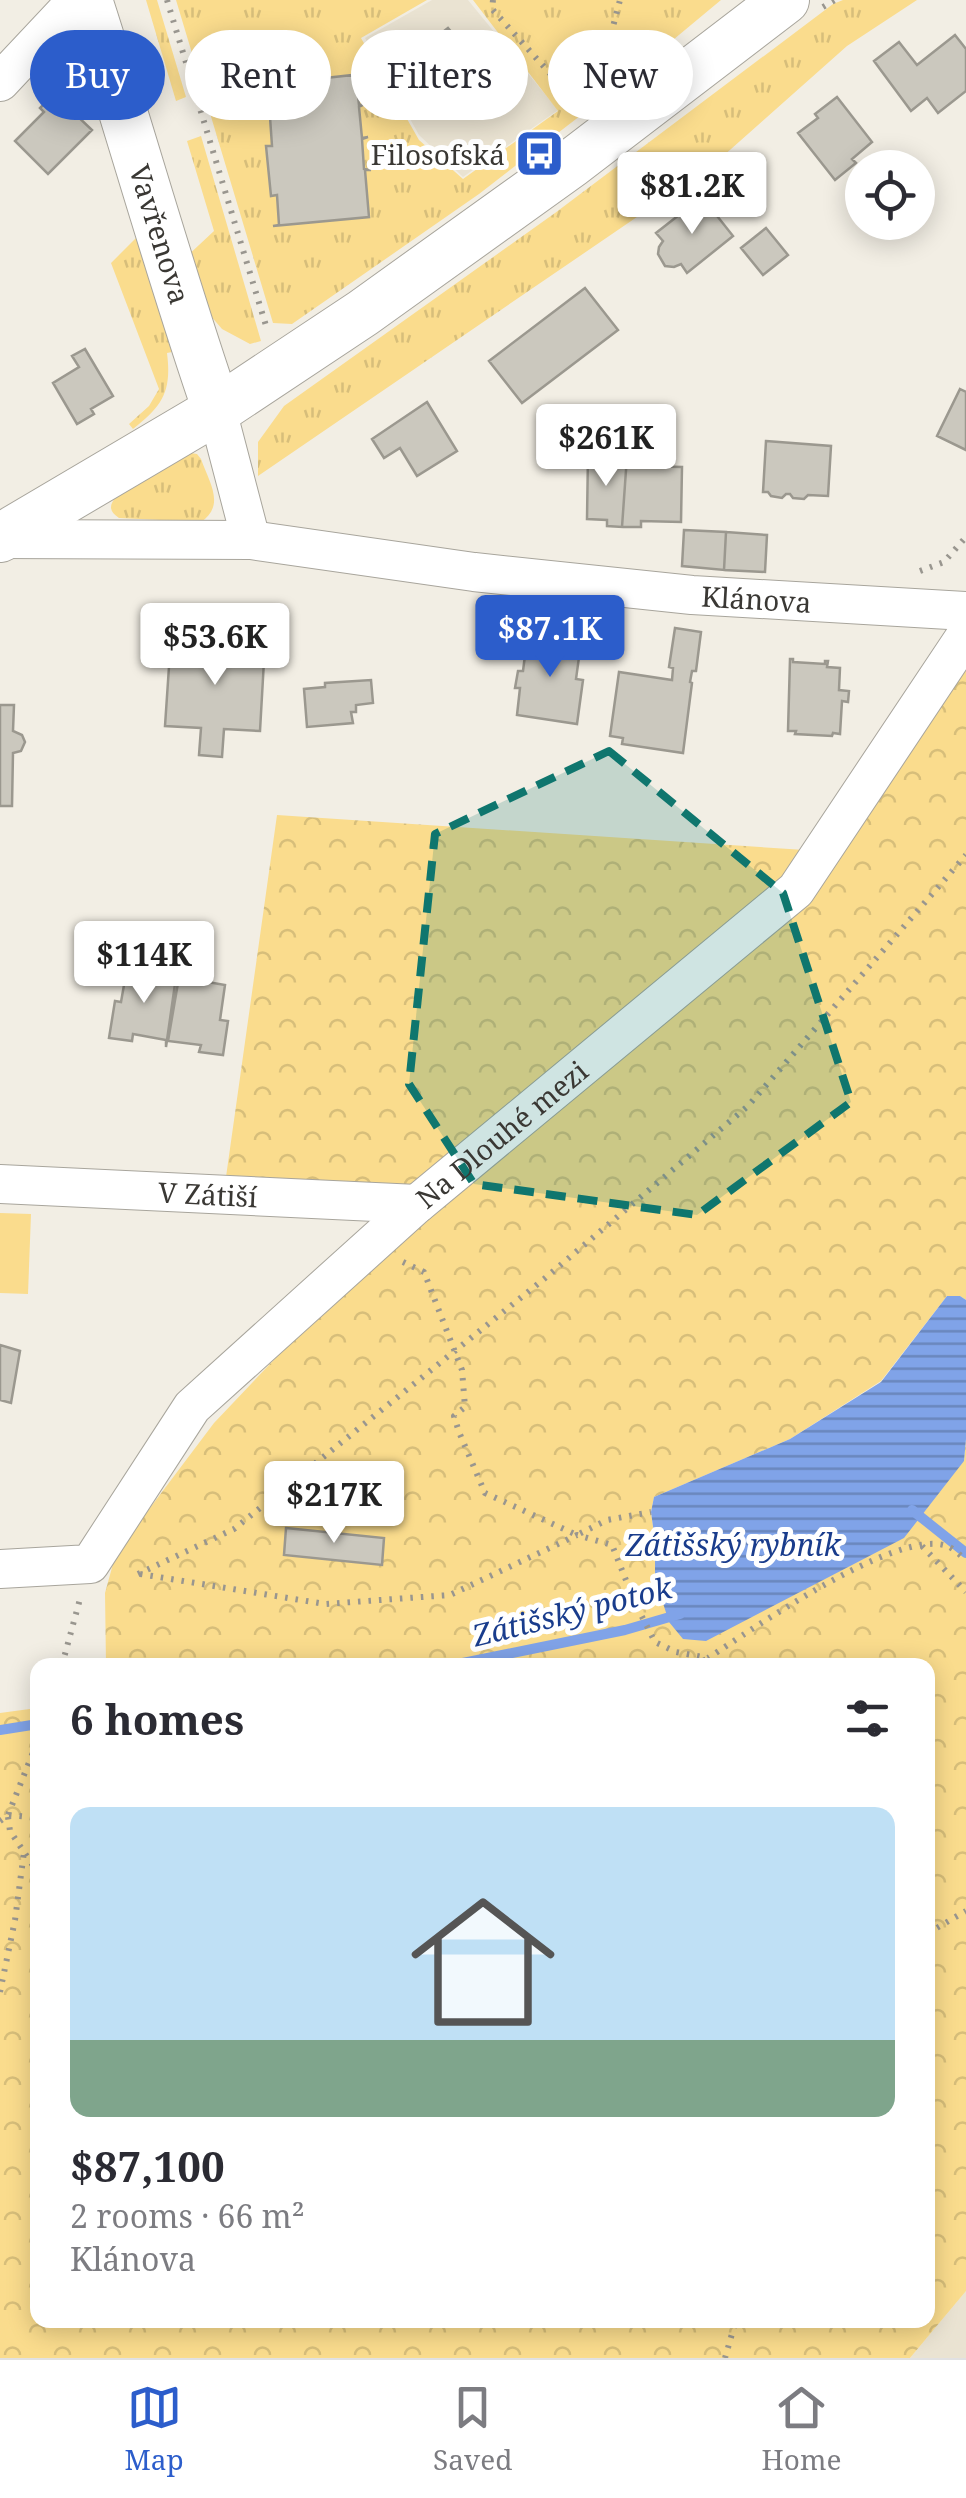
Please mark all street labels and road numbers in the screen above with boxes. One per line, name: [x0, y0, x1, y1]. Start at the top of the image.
street label: Vavřenova: [121, 160, 200, 308]
street label: Klánova: [700, 577, 813, 621]
street label: Na Dlouhé mezi: [408, 1052, 595, 1216]
street label: V Zátiší: [157, 1173, 258, 1215]

